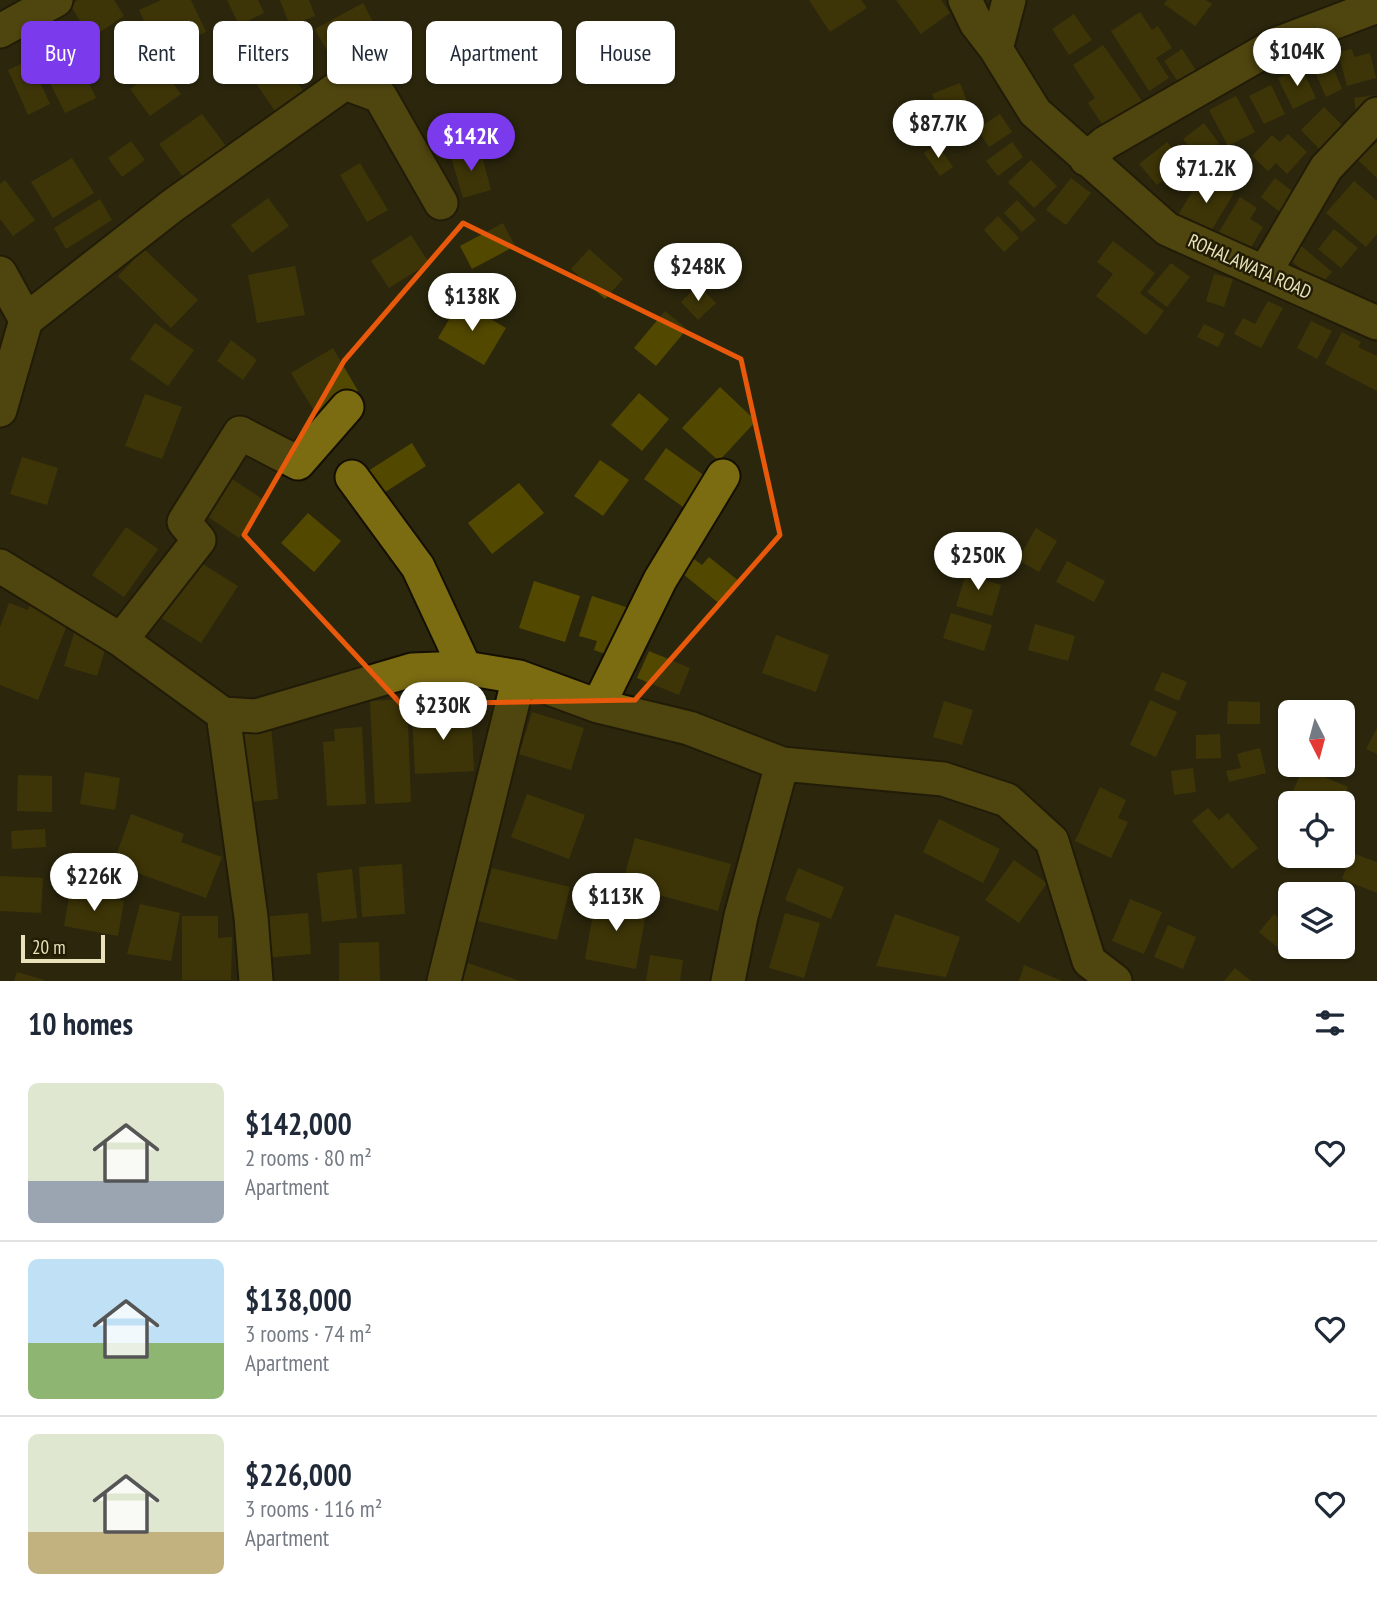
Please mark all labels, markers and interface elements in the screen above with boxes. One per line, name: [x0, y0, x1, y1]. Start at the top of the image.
chip: Buy: [21, 21, 100, 84]
chip: Rent: [114, 21, 199, 84]
chip: Filters: [213, 21, 313, 84]
chip: New: [327, 21, 412, 84]
chip: Apartment: [426, 21, 562, 84]
chip: House: [576, 21, 675, 84]
pin: $104K: [1248, 28, 1346, 88]
text: $104K: [1269, 36, 1325, 65]
pin: $87.7K: [881, 100, 995, 160]
text: $87.7K: [909, 108, 967, 137]
pin: $142K: [422, 114, 520, 173]
text: $142K: [443, 121, 499, 150]
pin: $71.2K: [1149, 146, 1263, 205]
text: $71.2K: [1176, 153, 1236, 182]
street label: ROHALAWATA ROAD: [1185, 228, 1315, 304]
pin: $248K: [649, 244, 747, 303]
text: $248K: [670, 251, 726, 280]
pin: $138K: [423, 274, 521, 333]
text: $138K: [444, 281, 500, 310]
pin: $250K: [929, 532, 1027, 592]
text: $250K: [950, 540, 1006, 569]
pin: $230K: [394, 682, 492, 742]
text: $230K: [415, 690, 471, 719]
north arrow: [1278, 700, 1354, 777]
map controls: [1278, 700, 1355, 959]
button: locate: [1278, 791, 1355, 868]
pin: $226K: [45, 853, 143, 913]
text: $226K: [66, 861, 122, 890]
pin: $113K: [567, 874, 665, 933]
text: $113K: [588, 881, 644, 910]
button: layers: [1278, 882, 1355, 959]
scale bar: [21, 932, 105, 964]
text: 20 m: [32, 935, 66, 959]
text: 10 homes: [28, 1004, 133, 1043]
icon: filters: [1311, 1004, 1349, 1042]
text: $142,000: [245, 1104, 352, 1143]
icon: home: [84, 1111, 168, 1195]
icon: heart: [1311, 1134, 1349, 1172]
text: 2 rooms · 80 m²: [245, 1143, 372, 1172]
text: Apartment: [245, 1172, 329, 1201]
text: $138,000: [245, 1280, 352, 1319]
icon: home: [84, 1287, 168, 1371]
icon: heart: [1311, 1310, 1349, 1348]
text: 3 rooms · 74 m²: [245, 1319, 372, 1348]
text: Apartment: [245, 1348, 329, 1377]
text: $226,000: [245, 1455, 352, 1494]
icon: home: [84, 1462, 168, 1546]
icon: heart: [1311, 1485, 1349, 1523]
text: 3 rooms · 116 m²: [245, 1494, 382, 1523]
text: Apartment: [245, 1523, 329, 1552]

